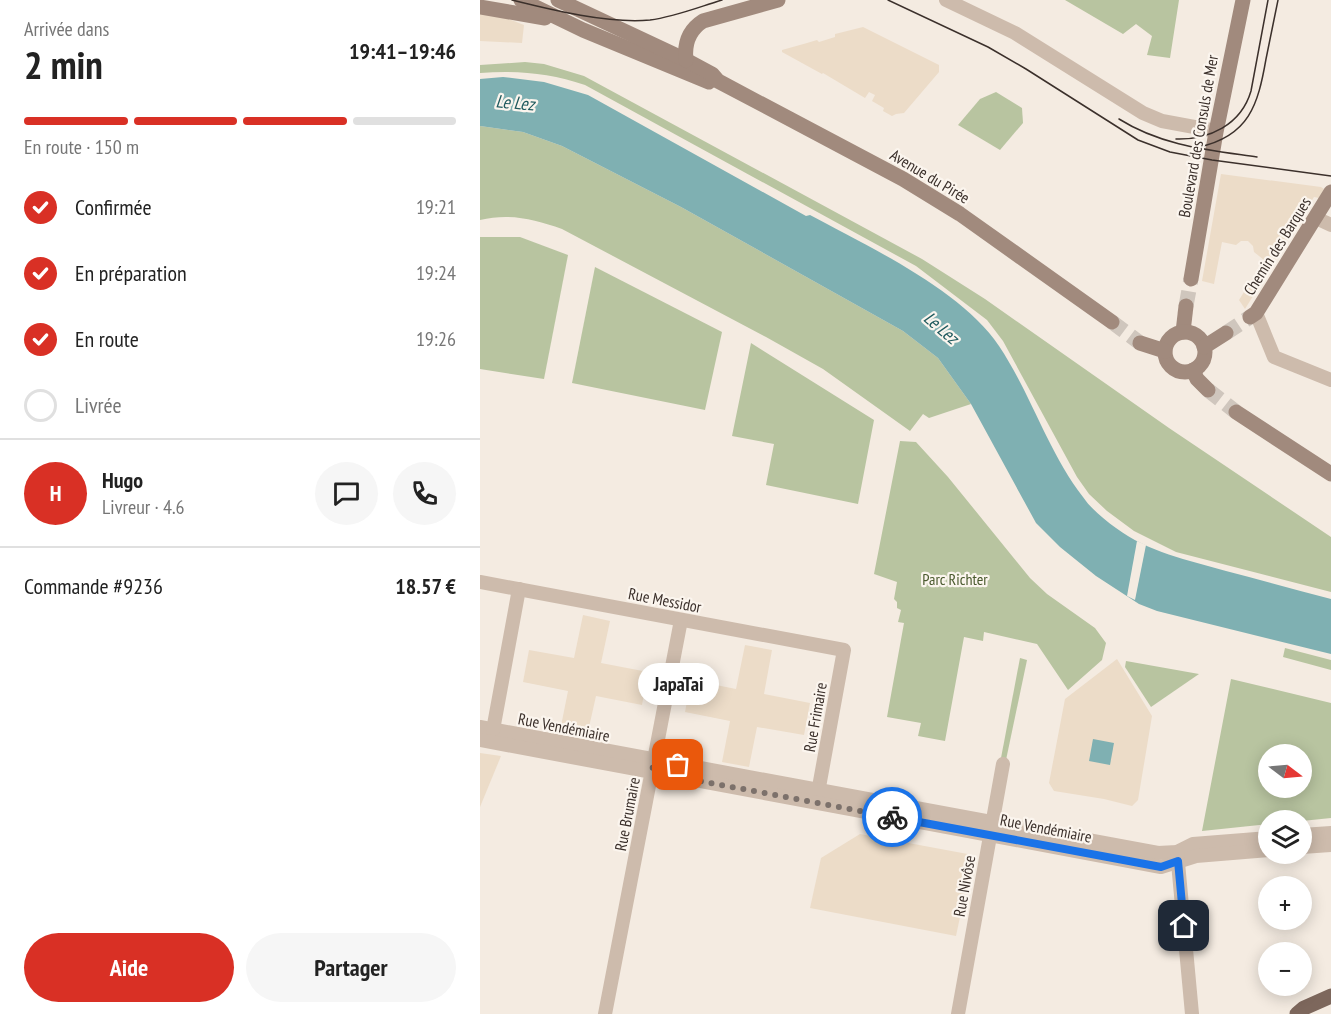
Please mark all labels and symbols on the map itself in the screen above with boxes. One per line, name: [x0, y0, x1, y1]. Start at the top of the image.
street label: Boulevard des Consuls de Mer: [1174, 52, 1222, 219]
water label: Le Lez: [495, 89, 538, 116]
street label: Avenue du Pirée: [887, 144, 973, 208]
street label: Chemin des Barques: [1239, 193, 1315, 299]
water label: Le Lez: [919, 306, 965, 351]
park label: Parc Richter: [922, 569, 988, 589]
street label: Rue Messidor: [627, 583, 704, 617]
callout: JapaTai: [638, 663, 718, 705]
street label: Rue Frimaire: [799, 681, 831, 753]
street label: Rue Vendémiaire: [517, 708, 611, 746]
pin: [652, 739, 703, 790]
north arrow: [1258, 744, 1312, 798]
street label: Rue Brumaire: [610, 775, 644, 853]
courier: [862, 787, 922, 847]
street label: Rue Vendémiaire: [999, 809, 1093, 847]
street label: Rue Nivôse: [949, 854, 979, 918]
pin: [1158, 900, 1209, 951]

